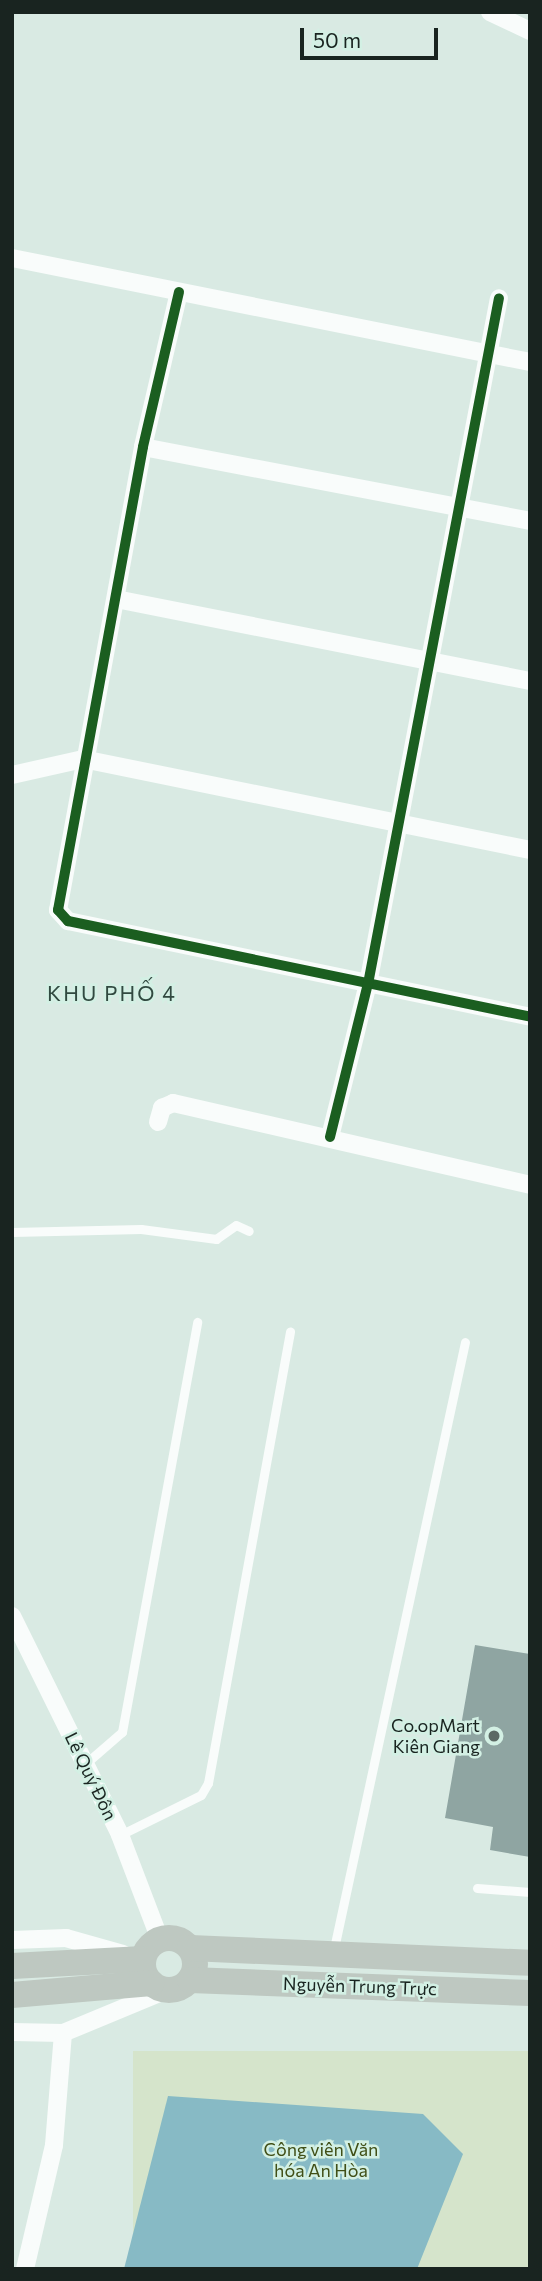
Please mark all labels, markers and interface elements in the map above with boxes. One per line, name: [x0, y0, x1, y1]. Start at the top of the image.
scale bar: [304, 14, 442, 58]
text: 50 m: [313, 27, 361, 52]
district label: KHU PHỐ 4: [48, 980, 176, 1006]
place label: Co.opMart Kiên Giang: [391, 1715, 480, 1758]
marker: Co.opMart Kiên Giang: [486, 1728, 502, 1744]
street label: Lê Quý Đôn: [60, 1729, 122, 1823]
street label: Nguyễn Trung Trực: [283, 1973, 437, 1999]
park label: Công viên Văn hóa An Hòa: [264, 2139, 378, 2182]

